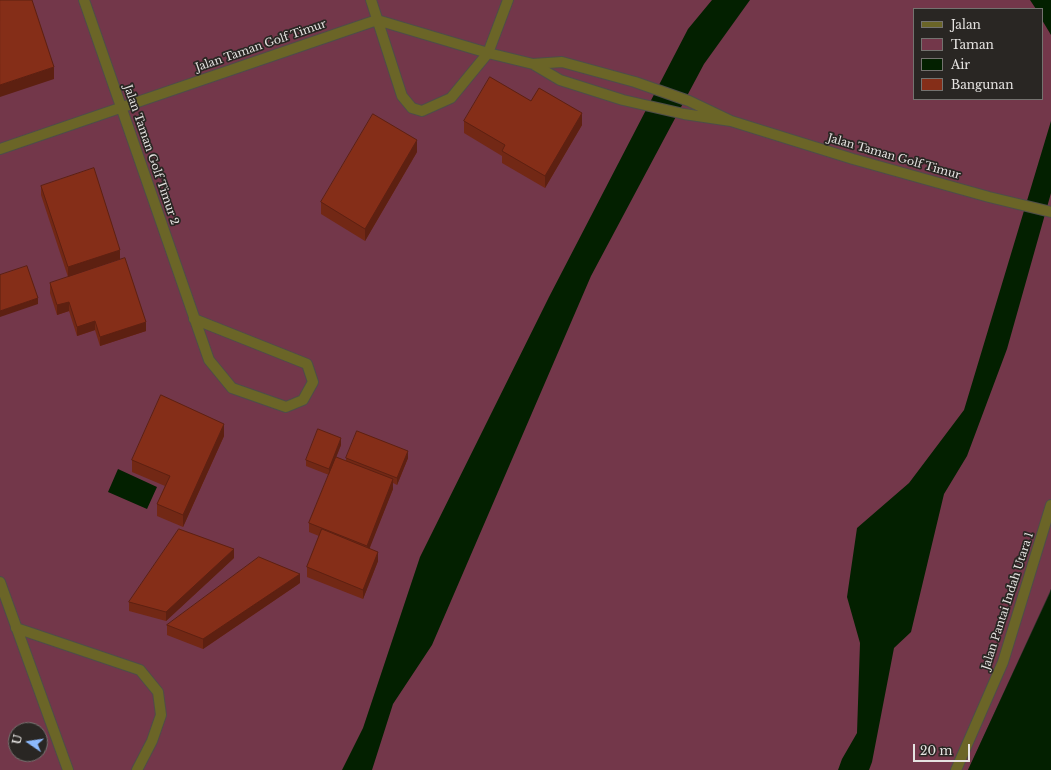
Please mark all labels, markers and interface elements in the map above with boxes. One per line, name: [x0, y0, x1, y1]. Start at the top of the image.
legend: [913, 8, 1043, 100]
street label: Jalan Taman Golf Timur: [194, 17, 328, 75]
text: Jalan: [951, 17, 981, 32]
text: Taman: [951, 37, 994, 52]
text: Air: [951, 57, 970, 72]
text: Bangunan: [951, 77, 1014, 92]
street label: Jalan Taman Golf Timur 2: [121, 83, 181, 227]
street label: Jalan Taman Golf Timur: [826, 132, 962, 182]
street label: Jalan Pantai Indah Utara 1: [979, 531, 1037, 671]
north arrow: [8, 722, 48, 762]
text: U: [9, 733, 25, 746]
scale bar: [915, 736, 972, 762]
text: 20 m: [920, 743, 952, 758]

